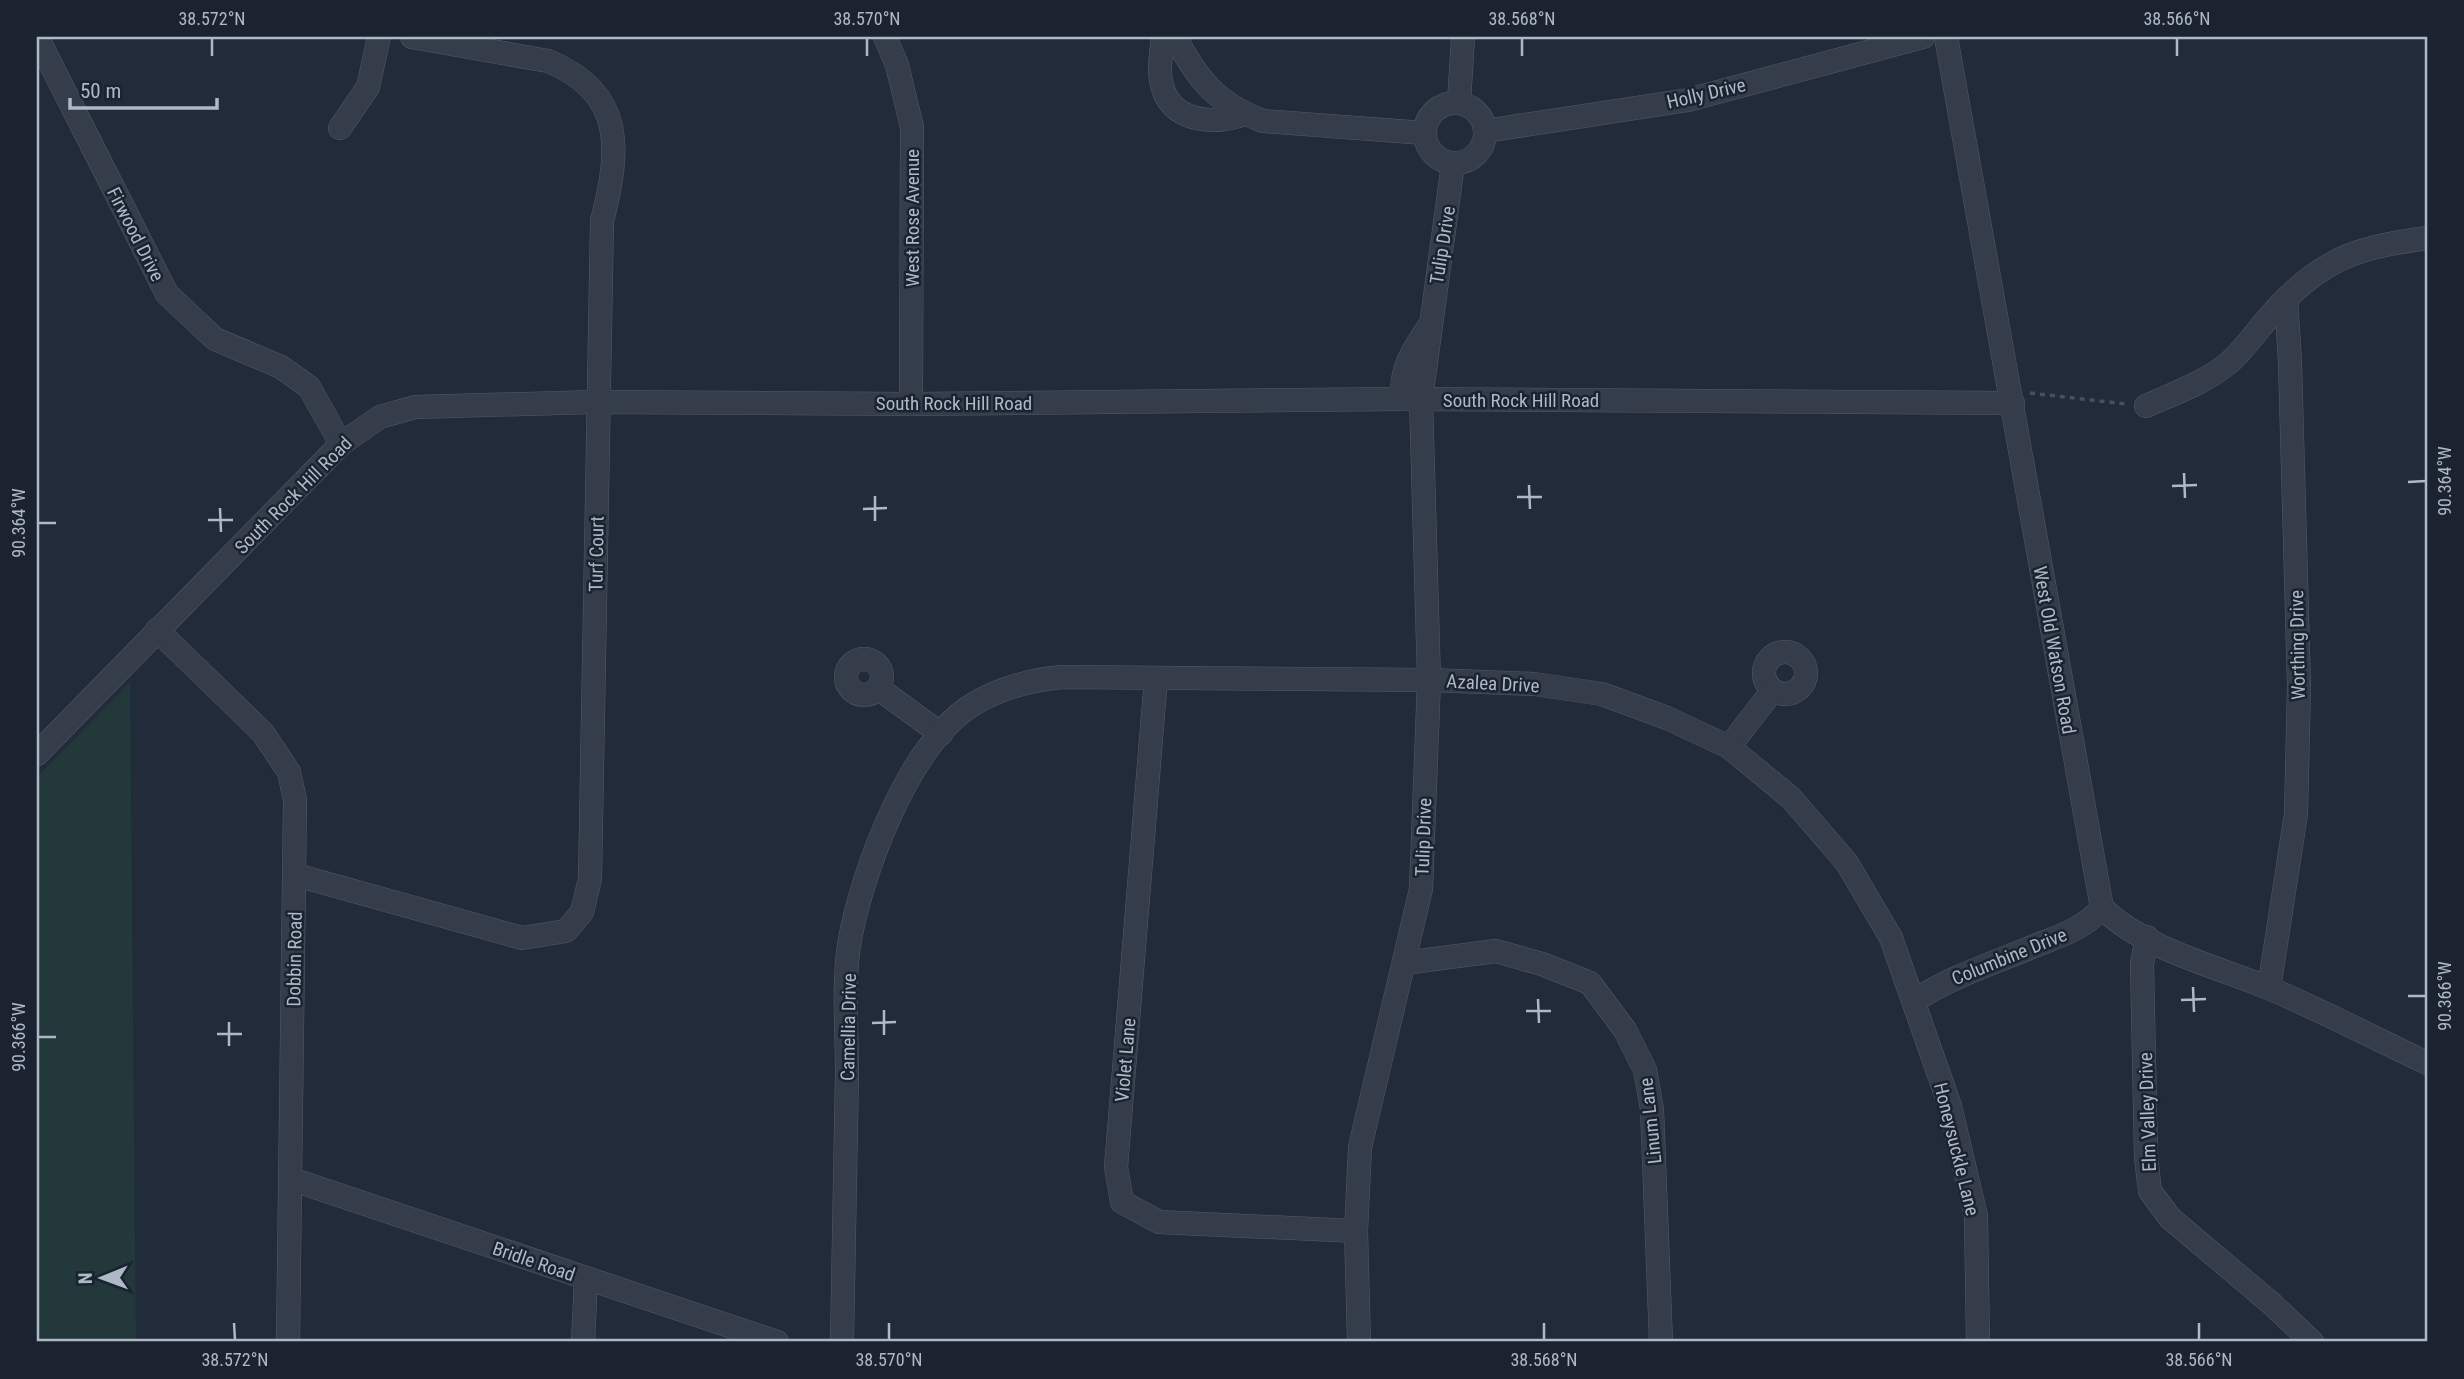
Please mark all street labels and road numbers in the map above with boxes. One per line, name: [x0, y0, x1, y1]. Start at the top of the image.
street label: Holly Drive: [1664, 73, 1748, 114]
street label: West Rose Avenue: [901, 149, 924, 287]
street label: Firwood Drive: [102, 183, 169, 285]
street label: Tulip Drive: [1425, 204, 1460, 286]
street label: South Rock Hill Road: [1443, 389, 1599, 412]
street label: South Rock Hill Road: [876, 392, 1032, 415]
street label: South Rock Hill Road: [230, 432, 357, 559]
street label: Turf Court: [584, 516, 609, 592]
street label: West Old Watson Road: [2028, 564, 2081, 736]
street label: Worthing Drive: [2285, 590, 2310, 700]
street label: Azalea Drive: [1446, 670, 1540, 697]
street label: Tulip Drive: [1411, 797, 1436, 877]
street label: Dobbin Road: [282, 911, 307, 1007]
street label: Columbine Drive: [1948, 923, 2070, 990]
street label: Camellia Drive: [836, 973, 861, 1081]
street label: Violet Lane: [1110, 1017, 1141, 1103]
street label: Elm Valley Drive: [2134, 1052, 2161, 1172]
street label: Linum Lane: [1635, 1077, 1666, 1165]
street label: Honeysuckle Lane: [1929, 1080, 1984, 1218]
street label: Bridle Road: [490, 1237, 578, 1286]

